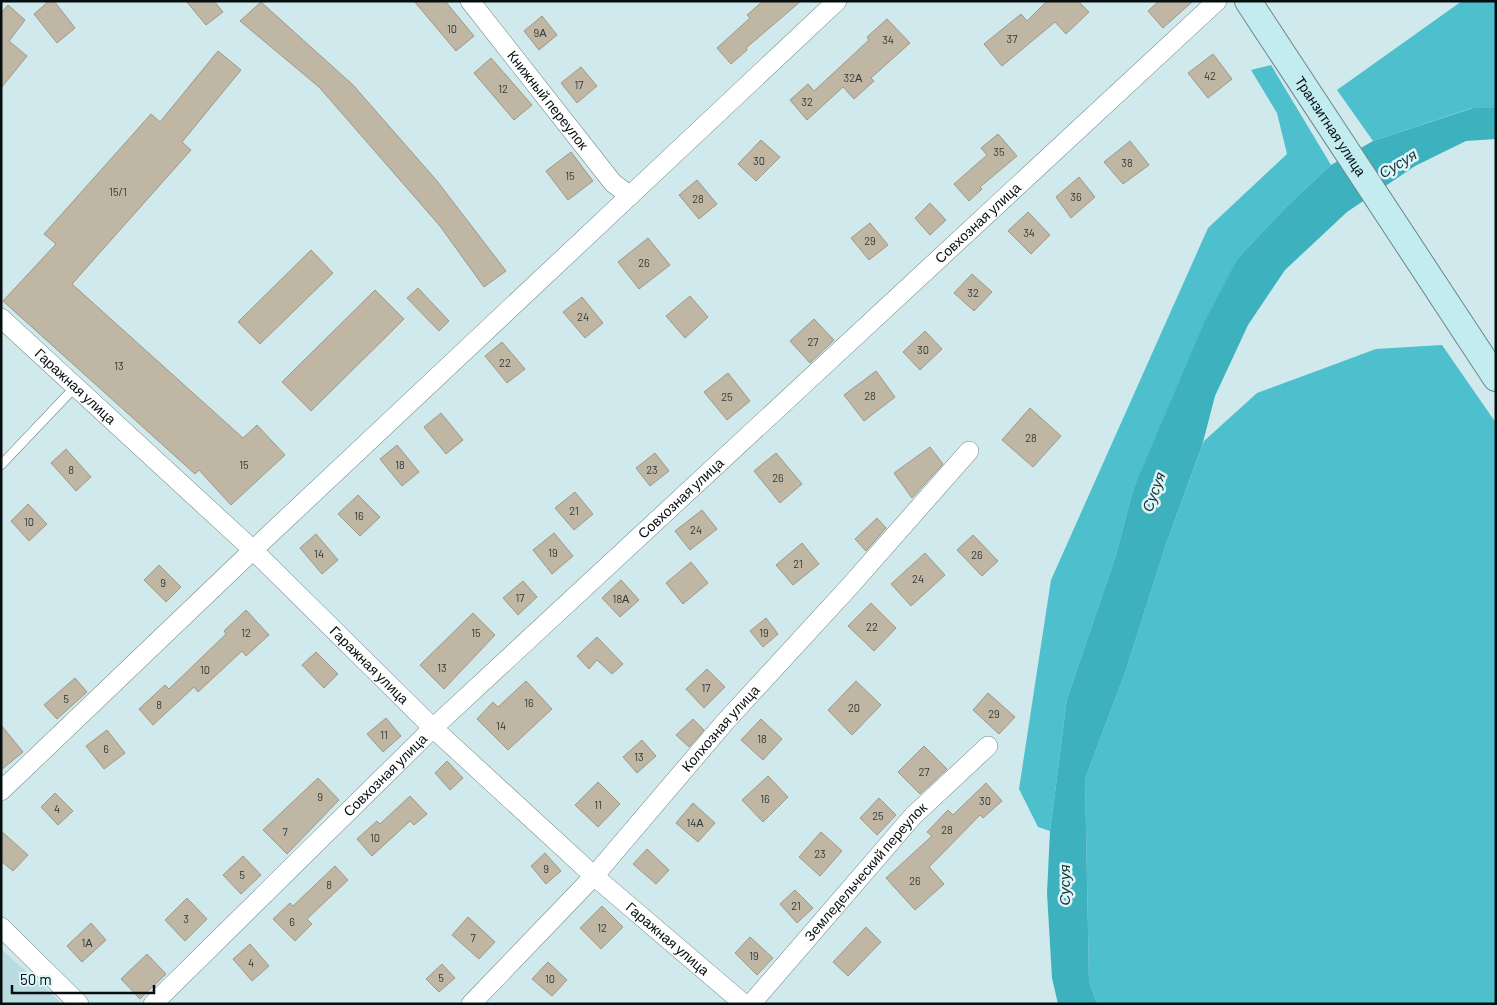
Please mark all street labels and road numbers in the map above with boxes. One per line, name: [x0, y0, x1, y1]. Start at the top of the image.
street label: Книжный переулок: [504, 47, 593, 153]
street label: Транзитная улица: [1292, 73, 1370, 179]
street label: Совхозная улица: [931, 179, 1024, 266]
street label: Гаражная улица: [32, 345, 120, 428]
street label: Совхозная улица: [634, 454, 727, 542]
street label: Гаражная улица: [327, 622, 413, 707]
street label: Колхозная улица: [678, 681, 763, 775]
street label: Совхозная улица: [339, 730, 430, 820]
street label: Земледельческий переулок: [800, 798, 931, 944]
street label: Гаражная улица: [623, 898, 713, 979]

